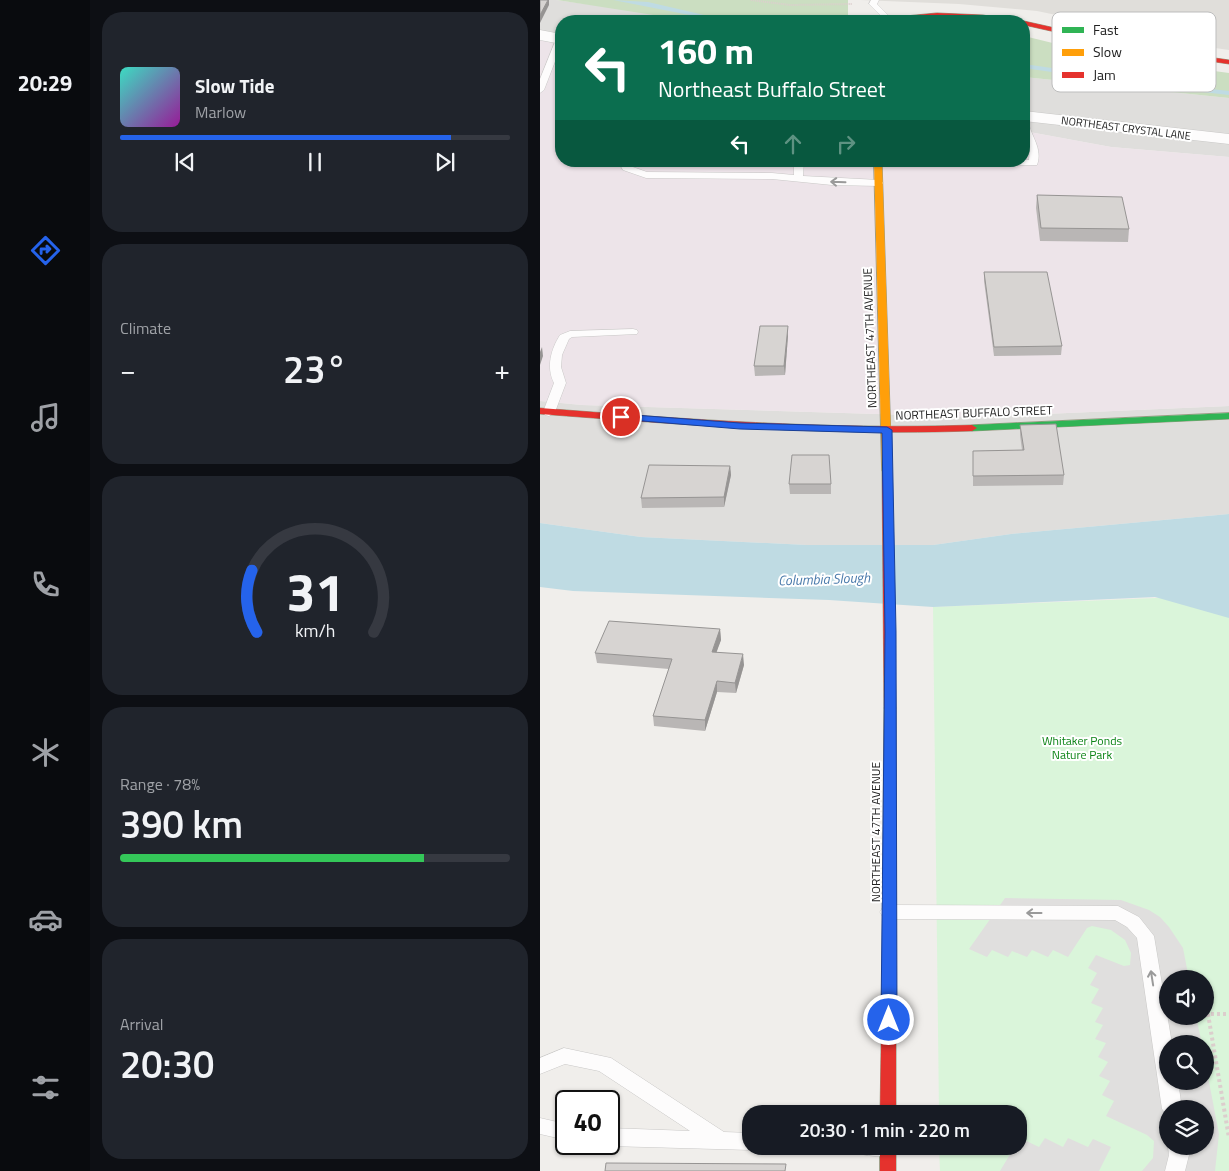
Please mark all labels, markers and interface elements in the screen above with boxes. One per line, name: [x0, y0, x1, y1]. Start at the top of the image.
legend: [1052, 12, 1216, 92]
text: Fast: [1093, 19, 1118, 40]
text: 160 m: [658, 24, 754, 78]
icon: left: [575, 35, 640, 100]
text: Slow: [1093, 41, 1122, 62]
text: Jam: [1093, 64, 1116, 85]
text: 20:29: [18, 66, 72, 100]
text: Slow Tide: [195, 71, 274, 100]
text: Northeast Buffalo Street: [658, 72, 886, 106]
text: Marlow: [195, 100, 246, 124]
street label: NORTHEAST CRYSTAL LANE: [1060, 112, 1192, 144]
icon: left: [726, 130, 754, 158]
icon: ahead: [779, 130, 807, 158]
icon: right: [832, 130, 860, 158]
icon: previous: [171, 148, 199, 176]
icon: pause: [301, 148, 329, 176]
icon: next: [431, 148, 459, 176]
one-way arrow: [831, 177, 847, 187]
icon: directions: [28, 233, 63, 268]
street label: NORTHEAST 47TH AVENUE: [858, 267, 881, 408]
text: Climate: [120, 316, 171, 340]
text: 23°: [283, 340, 347, 398]
text: −: [120, 348, 136, 391]
text: +: [494, 348, 510, 391]
pin: [600, 396, 642, 438]
icon: music: [28, 400, 63, 435]
street label: NORTHEAST BUFFALO STREET: [895, 400, 1054, 425]
icon: arrive: [607, 403, 635, 431]
text: 31: [286, 552, 344, 631]
water label: Columbia Slough: [778, 566, 871, 591]
icon: phone: [28, 567, 63, 602]
text: km/h: [295, 617, 335, 644]
park label: Whitaker Ponds Nature Park: [1042, 731, 1122, 764]
icon: climate: [28, 735, 63, 770]
street label: NORTHEAST 47TH AVENUE: [866, 761, 885, 902]
text: Range · 78%: [120, 772, 200, 796]
text: 390 km: [120, 795, 243, 853]
icon: car: [28, 902, 63, 937]
one-way arrow: [1027, 908, 1043, 918]
one-way arrow: [1147, 970, 1157, 986]
map controls: [1159, 970, 1214, 1155]
button: sound: [1159, 970, 1214, 1025]
position arrow: [862, 993, 914, 1045]
text: Arrival: [120, 1012, 163, 1036]
text: 20:30: [120, 1035, 214, 1093]
button: search: [1159, 1035, 1214, 1090]
icon: filters: [28, 1070, 63, 1105]
speed limit sign: 40: [555, 1090, 620, 1155]
button: layers: [1159, 1100, 1214, 1155]
text: 20:30 · 1 min · 220 m: [799, 1115, 970, 1144]

